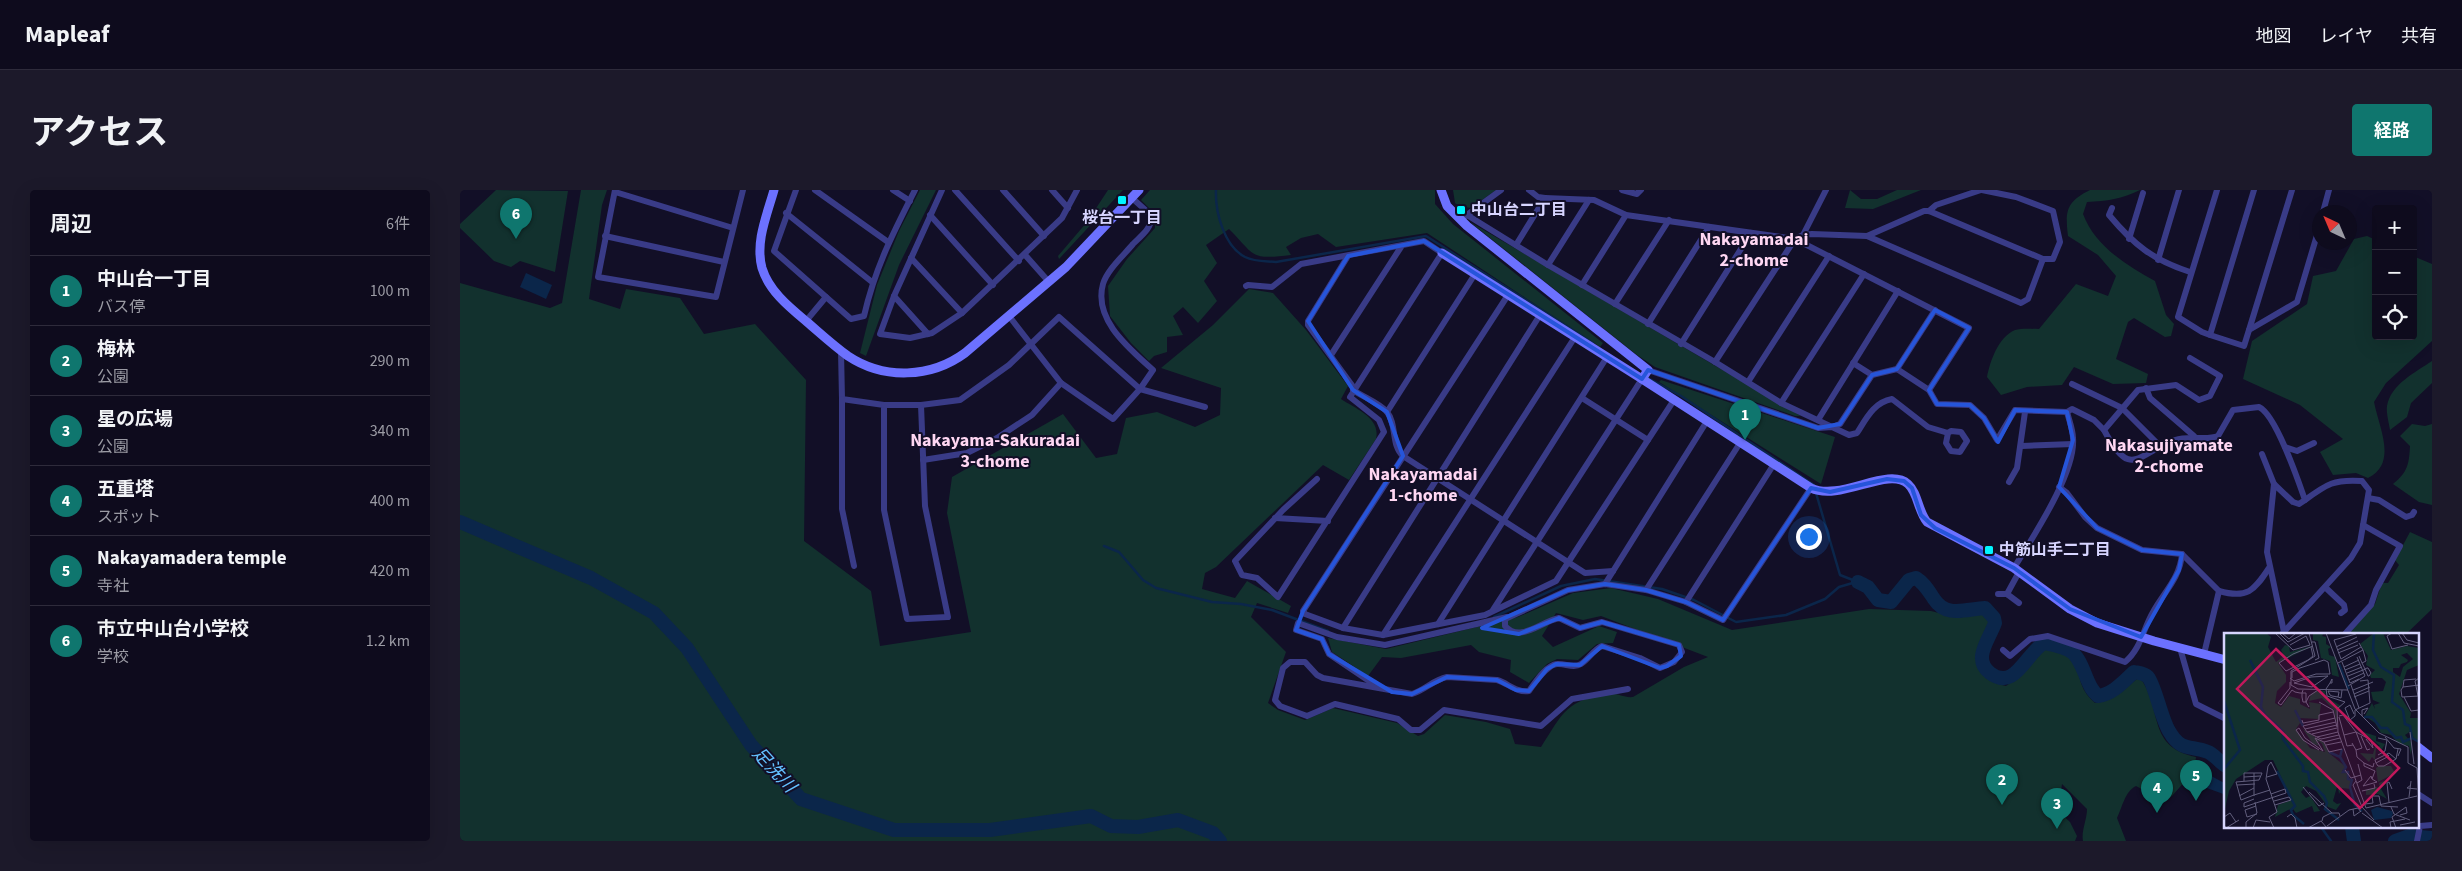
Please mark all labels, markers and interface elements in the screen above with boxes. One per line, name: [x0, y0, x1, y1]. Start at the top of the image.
text: Mapleaf: [25, 17, 110, 52]
text: 地図: [2256, 24, 2292, 49]
text: レイヤ: [2320, 24, 2373, 49]
text: 共有: [2401, 24, 2437, 49]
button: 経路: [2352, 104, 2432, 156]
text: アクセス: [30, 108, 168, 158]
marker: 桜台一丁目: [1116, 194, 1128, 206]
pin: 6: [500, 198, 532, 239]
place label: 中山台二丁目: [1471, 199, 1567, 221]
marker: 中山台二丁目: [1455, 204, 1467, 216]
north arrow: [2312, 205, 2357, 250]
map controls: [2372, 205, 2417, 340]
button: +: [2372, 205, 2417, 250]
place label: 桜台一丁目: [1082, 207, 1162, 229]
text: 周辺: [50, 209, 92, 239]
text: 6件: [386, 213, 410, 235]
district label: Nakayamadai 2-chome: [1700, 227, 1808, 273]
button: −: [2372, 250, 2417, 295]
text: 中山台一丁目: [97, 266, 211, 293]
text: 1: [62, 280, 70, 302]
text: 100 m: [370, 280, 410, 302]
button: locate: [2372, 295, 2417, 340]
text: バス停: [97, 296, 145, 318]
text: 梅林: [97, 336, 135, 363]
text: 2: [62, 350, 70, 372]
text: 290 m: [370, 350, 410, 372]
text: 公園: [97, 366, 129, 388]
pin: 1: [1729, 399, 1761, 440]
text: 星の広場: [97, 406, 173, 433]
text: 3: [62, 420, 70, 442]
text: 340 m: [370, 420, 410, 442]
district label: Nakayama-Sakuradai 3-chome: [910, 428, 1080, 474]
district label: Nakasujiyamate 2-chome: [2105, 433, 2233, 479]
text: 公園: [97, 436, 129, 458]
district label: Nakayamadai 1-chome: [1369, 462, 1477, 508]
text: 五重塔: [97, 476, 154, 503]
text: 4: [62, 490, 70, 512]
text: 400 m: [370, 490, 410, 512]
text: スポット: [97, 506, 161, 528]
your location: [1796, 524, 1822, 550]
place label: 中筋山手二丁目: [1999, 539, 2111, 561]
marker: 中筋山手二丁目: [1983, 544, 1995, 556]
text: Nakayamadera temple: [97, 545, 287, 572]
text: 5: [62, 560, 70, 582]
text: 420 m: [370, 560, 410, 582]
text: 寺社: [97, 575, 129, 597]
text: 市立中山台小学校: [97, 616, 249, 643]
text: 6: [62, 630, 70, 652]
text: 1.2 km: [366, 630, 410, 652]
inset map: [2224, 633, 2420, 828]
text: 学校: [97, 646, 129, 668]
water label: 足洗川: [746, 742, 803, 800]
pin: 5: [2180, 760, 2212, 801]
pin: 2: [1986, 764, 2018, 805]
pin: 4: [2141, 772, 2173, 813]
pin: 3: [2041, 788, 2073, 829]

